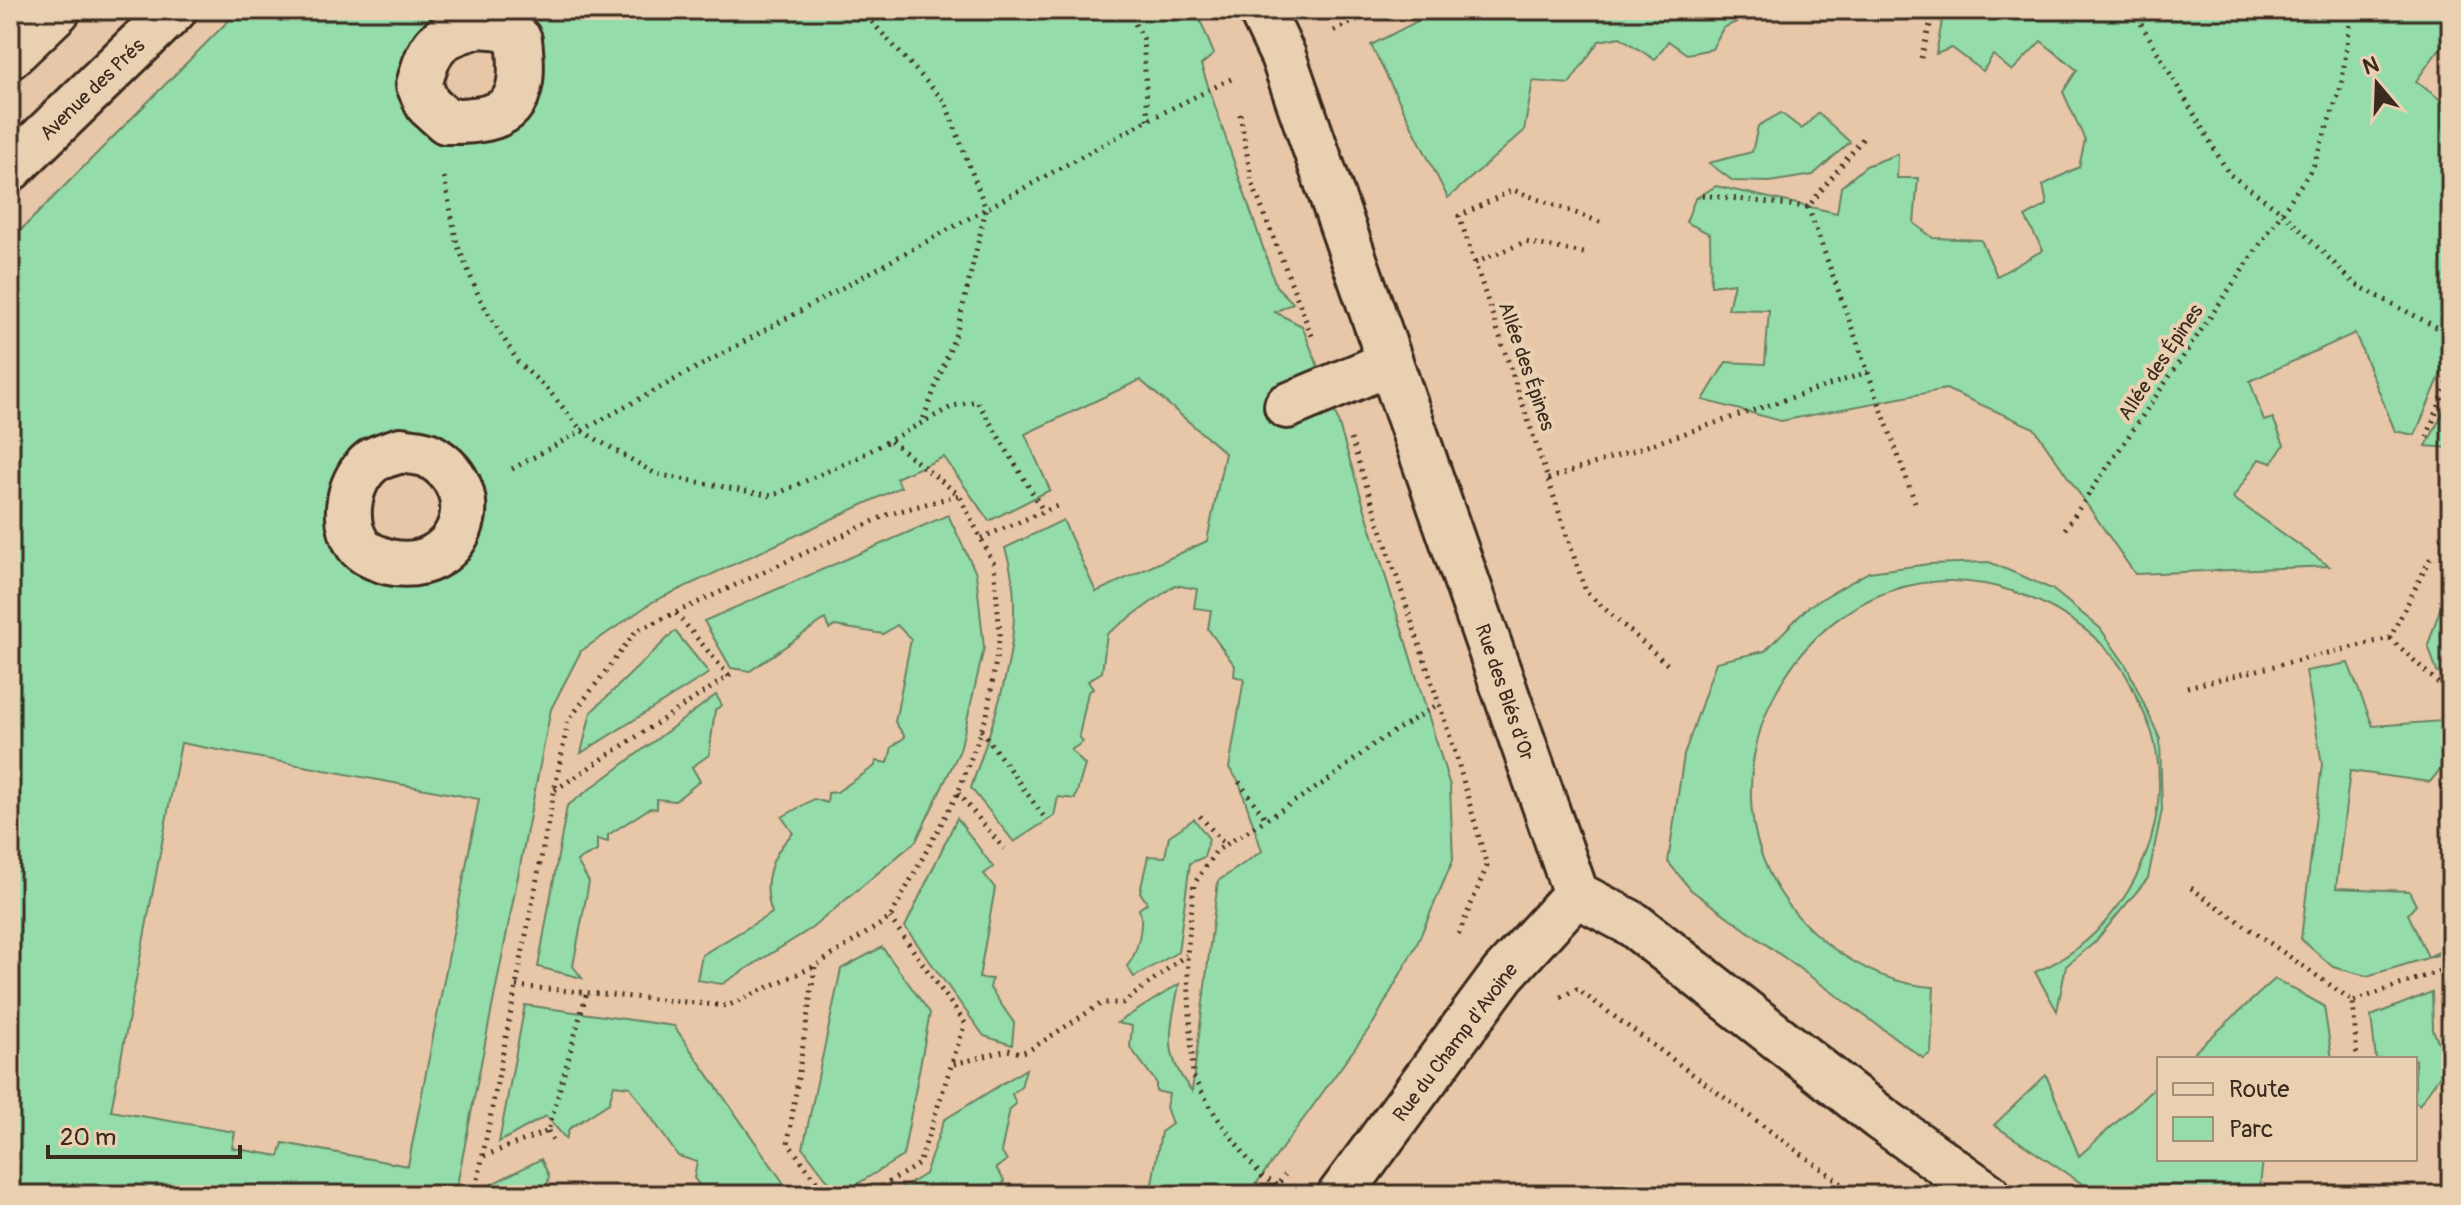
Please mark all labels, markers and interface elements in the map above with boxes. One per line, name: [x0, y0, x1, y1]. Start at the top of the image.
street label: Avenue des Prés: [35, 33, 150, 146]
north arrow: [2337, 44, 2417, 124]
text: N: [2359, 50, 2383, 82]
street label: Allée des Épines: [1493, 298, 1560, 434]
street label: Allée des Épines: [2112, 299, 2208, 425]
street label: Rue des Blés d'Or: [1469, 621, 1540, 764]
street label: Rue du Champ d'Avoine: [1388, 958, 1523, 1127]
legend: [2157, 1057, 2417, 1161]
text: Route: [2229, 1075, 2290, 1104]
scale bar: [48, 1109, 240, 1159]
text: Parc: [2229, 1115, 2273, 1144]
text: 20 m: [60, 1123, 116, 1152]

